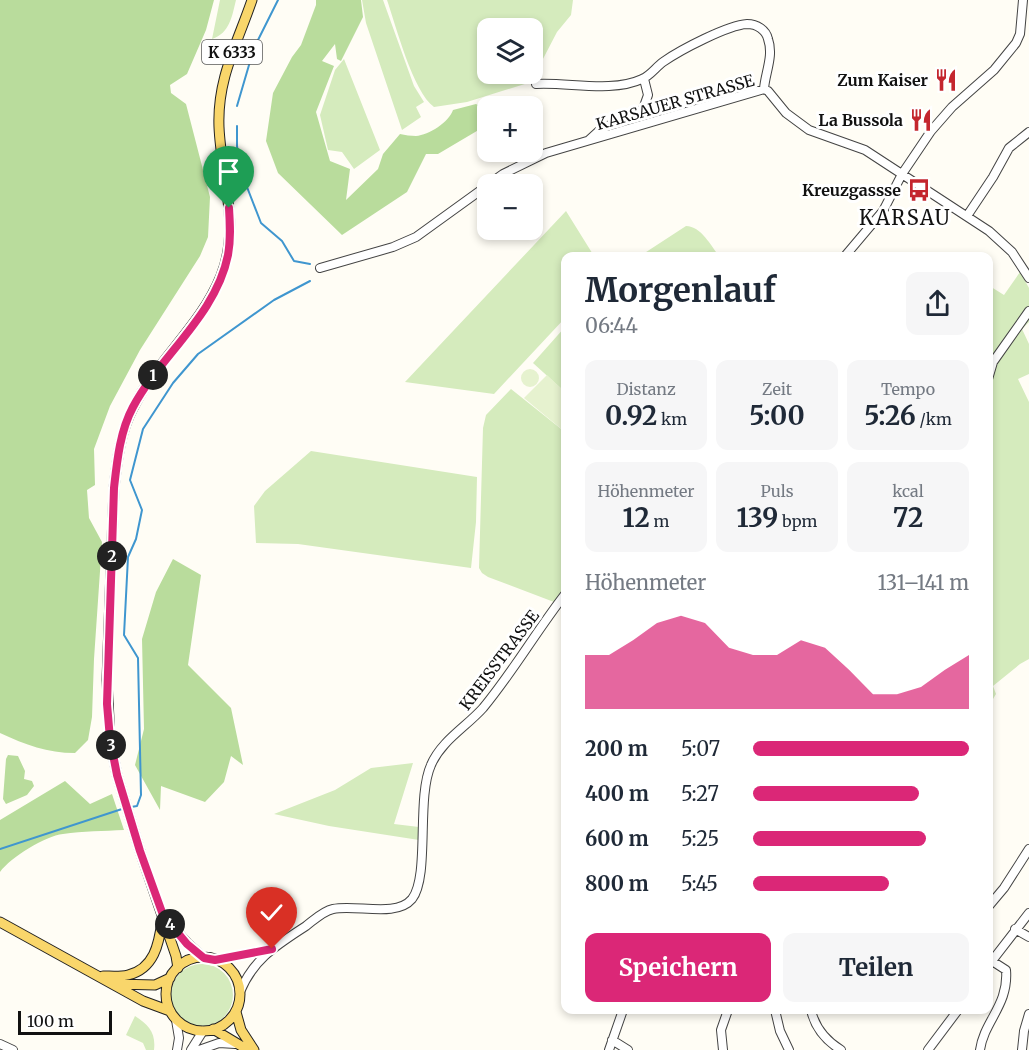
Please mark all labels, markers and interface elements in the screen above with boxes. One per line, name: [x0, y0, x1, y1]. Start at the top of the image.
map controls: [477, 18, 543, 240]
button: layers: [477, 18, 543, 84]
road number: K 6333: [202, 40, 262, 64]
restaurant icon: Zum Kaiser: [933, 67, 959, 93]
street label: KARSAUER STRASSE: [594, 70, 757, 134]
place label: Zum Kaiser: [837, 70, 929, 90]
button: +: [477, 96, 543, 162]
restaurant icon: La Bussola: [908, 107, 934, 133]
place label: La Bussola: [818, 110, 903, 130]
pin: [203, 146, 254, 208]
icon: arrive: [212, 155, 245, 188]
button: −: [477, 174, 543, 240]
bus stop icon: Kreuzgassse: [906, 177, 932, 203]
place label: Kreuzgassse: [802, 180, 901, 200]
district label: KARSAU: [859, 205, 951, 230]
text: Morgenlauf: [585, 270, 776, 311]
button: share: [906, 272, 969, 335]
text: 06:44: [585, 313, 638, 338]
pin: 1: [138, 360, 168, 390]
text: 1: [149, 365, 157, 385]
text: Distanz: [616, 379, 676, 399]
text: Zeit: [762, 379, 792, 399]
text: Tempo: [881, 379, 935, 399]
text: 0.92: [605, 399, 657, 432]
text: 5:00: [749, 399, 805, 432]
text: 5:26: [864, 399, 916, 432]
text: km: [657, 409, 687, 429]
text: /km: [916, 409, 952, 429]
text: Höhenmeter: [598, 481, 694, 501]
text: Puls: [760, 481, 794, 501]
text: kcal: [892, 481, 924, 501]
text: 12: [623, 501, 650, 534]
text: 139: [737, 501, 778, 534]
text: 72: [893, 501, 923, 534]
text: m: [650, 511, 669, 531]
text: bpm: [778, 511, 817, 531]
pin: 2: [97, 541, 127, 571]
text: 2: [107, 546, 117, 566]
text: Höhenmeter: [585, 570, 706, 595]
text: 131–141 m: [877, 570, 969, 595]
street label: KREISSTRASSE: [455, 605, 544, 714]
pin: 3: [96, 730, 126, 760]
text: 3: [106, 735, 116, 755]
text: 200 m: [585, 736, 648, 761]
text: 5:07: [681, 736, 720, 761]
text: 400 m: [585, 781, 649, 806]
text: 5:27: [681, 781, 719, 806]
text: 600 m: [585, 826, 649, 851]
text: 5:25: [681, 826, 719, 851]
text: 800 m: [585, 871, 649, 896]
text: 5:45: [681, 871, 718, 896]
pin: [246, 887, 297, 949]
icon: check: [255, 896, 288, 929]
pin: 4: [155, 909, 185, 939]
text: 4: [165, 914, 175, 934]
button: Speichern: [585, 933, 771, 1002]
button: Teilen: [783, 933, 969, 1002]
scale bar: [18, 1008, 112, 1036]
text: 100 m: [27, 1011, 74, 1031]

